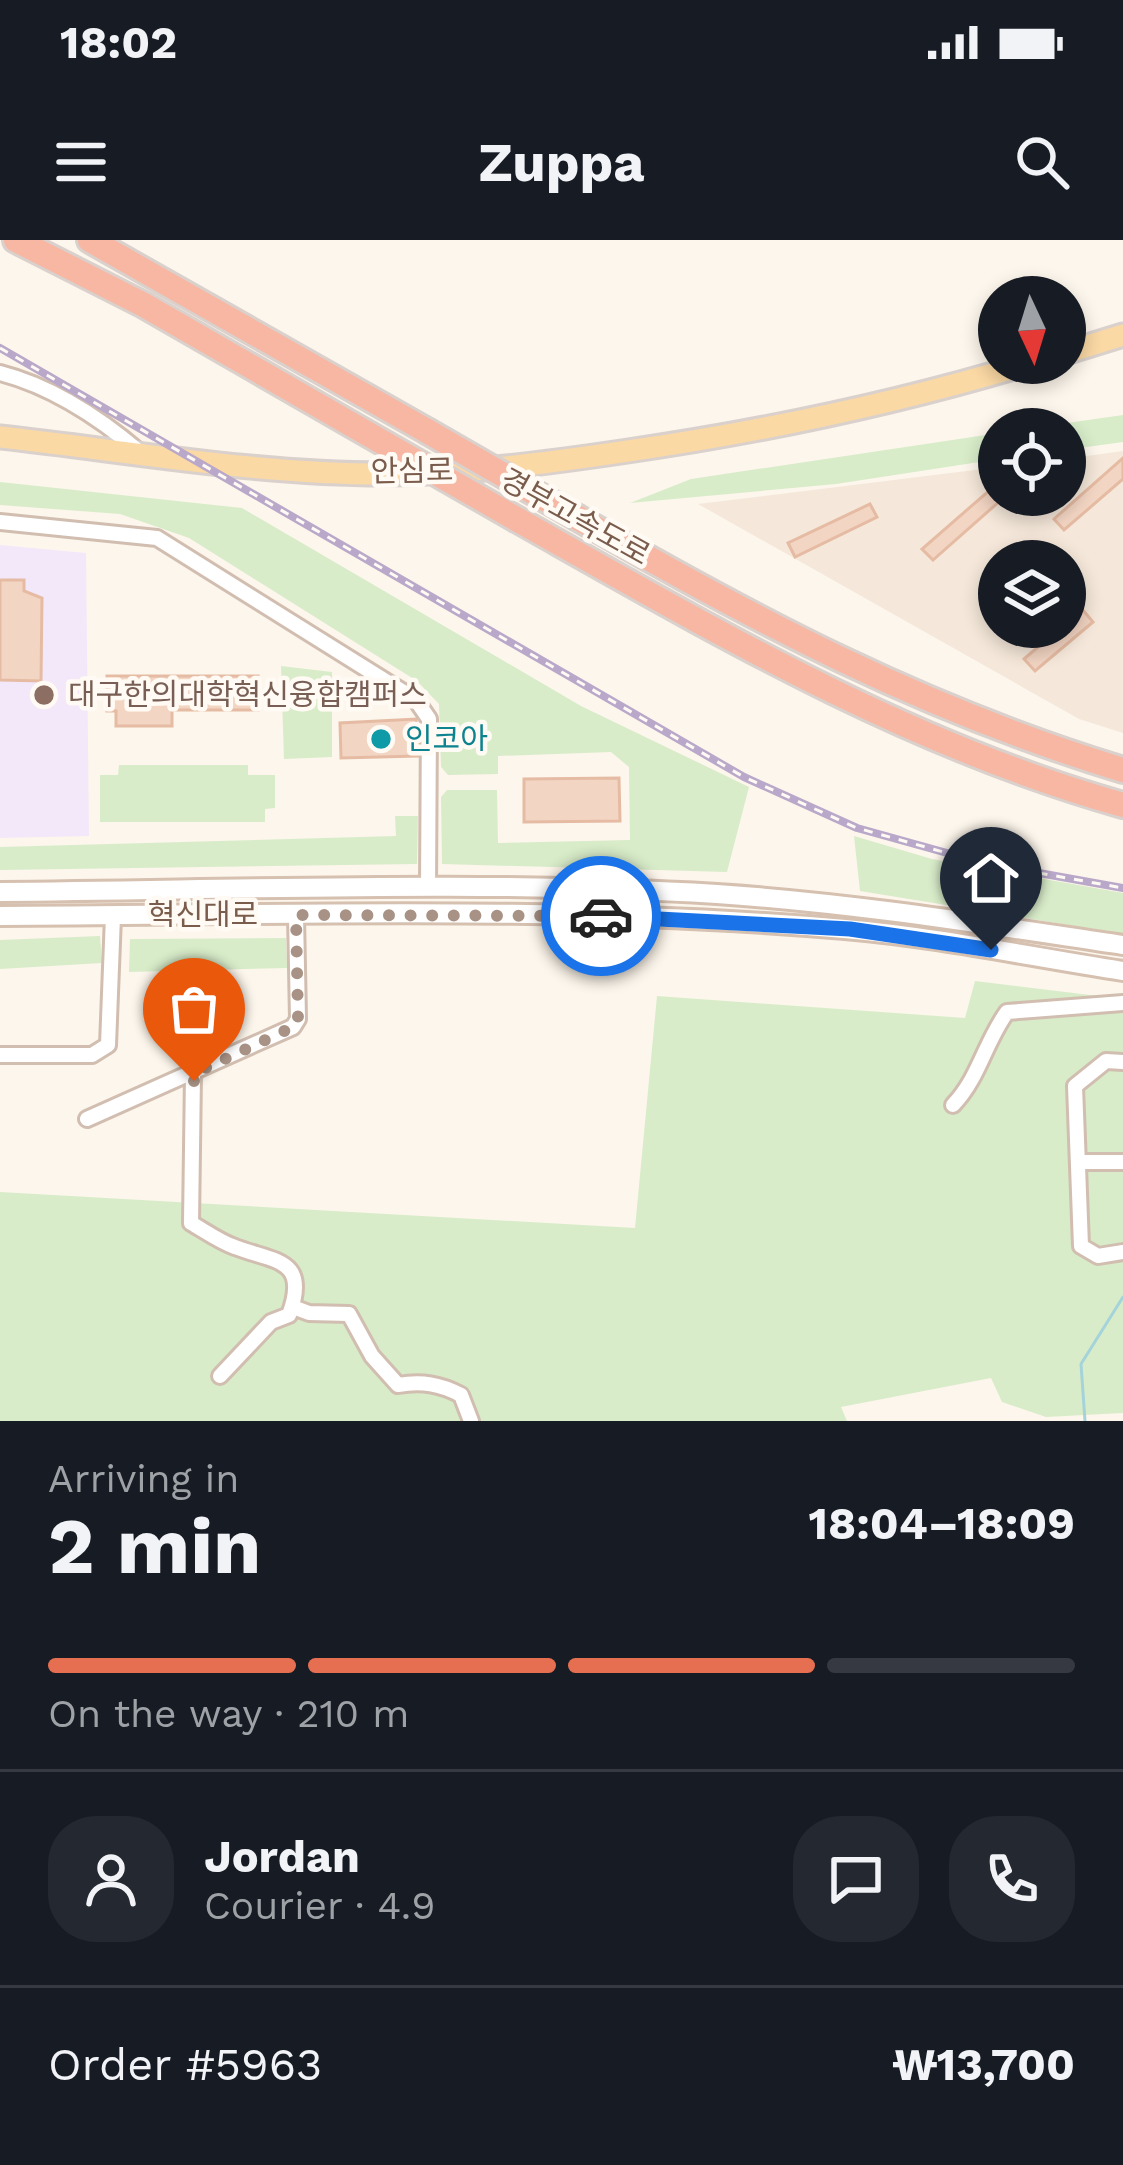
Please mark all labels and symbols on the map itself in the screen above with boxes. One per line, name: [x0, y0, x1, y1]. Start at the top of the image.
north arrow: [978, 276, 1086, 384]
street label: 안심로: [370, 452, 454, 489]
street label: 경부고속도로: [494, 461, 656, 572]
place label: 대구한의대학혁신융합캠퍼스: [68, 677, 427, 712]
marker: 대구한의대학혁신융합캠퍼스: [31, 682, 57, 708]
place label: 인코아: [405, 721, 488, 756]
marker: 인코아: [368, 726, 394, 752]
pin: [940, 827, 1042, 950]
courier: [541, 856, 661, 976]
street label: 혁신대로: [148, 897, 258, 932]
pin: [143, 958, 245, 1081]

